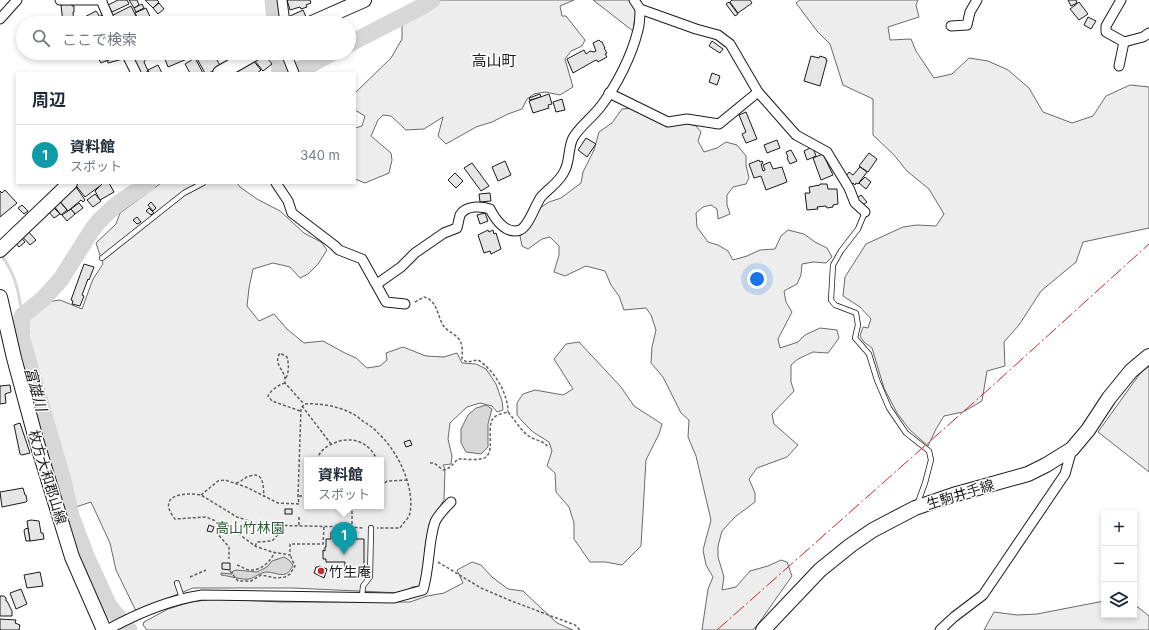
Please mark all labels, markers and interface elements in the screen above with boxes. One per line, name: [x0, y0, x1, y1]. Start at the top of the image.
search box: [16, 16, 356, 60]
icon: search: [30, 27, 52, 49]
text: ここで検索: [62, 30, 137, 49]
district label: 高山町: [471, 51, 517, 70]
text: 周辺: [32, 90, 66, 110]
text: 資料館: [70, 137, 115, 156]
text: 1: [42, 147, 48, 163]
text: 340 m: [300, 147, 340, 163]
text: スポット: [70, 158, 122, 174]
your location: [747, 269, 767, 289]
water label: 富雄川: [21, 365, 52, 415]
street label: 枚方大和郡山線: [26, 428, 70, 526]
popup: [304, 457, 384, 509]
text: 資料館: [318, 465, 363, 484]
street label: 生駒井手線: [924, 476, 996, 512]
text: スポット: [318, 486, 370, 502]
map controls: [1101, 510, 1137, 618]
button: +: [1101, 510, 1137, 546]
park label: 高山竹林園: [215, 519, 285, 536]
pin: 1: [331, 522, 357, 555]
button: −: [1101, 546, 1137, 582]
place label: 竹生庵: [329, 563, 371, 580]
marker: 竹生庵: [316, 566, 326, 576]
button: layers: [1101, 582, 1137, 618]

